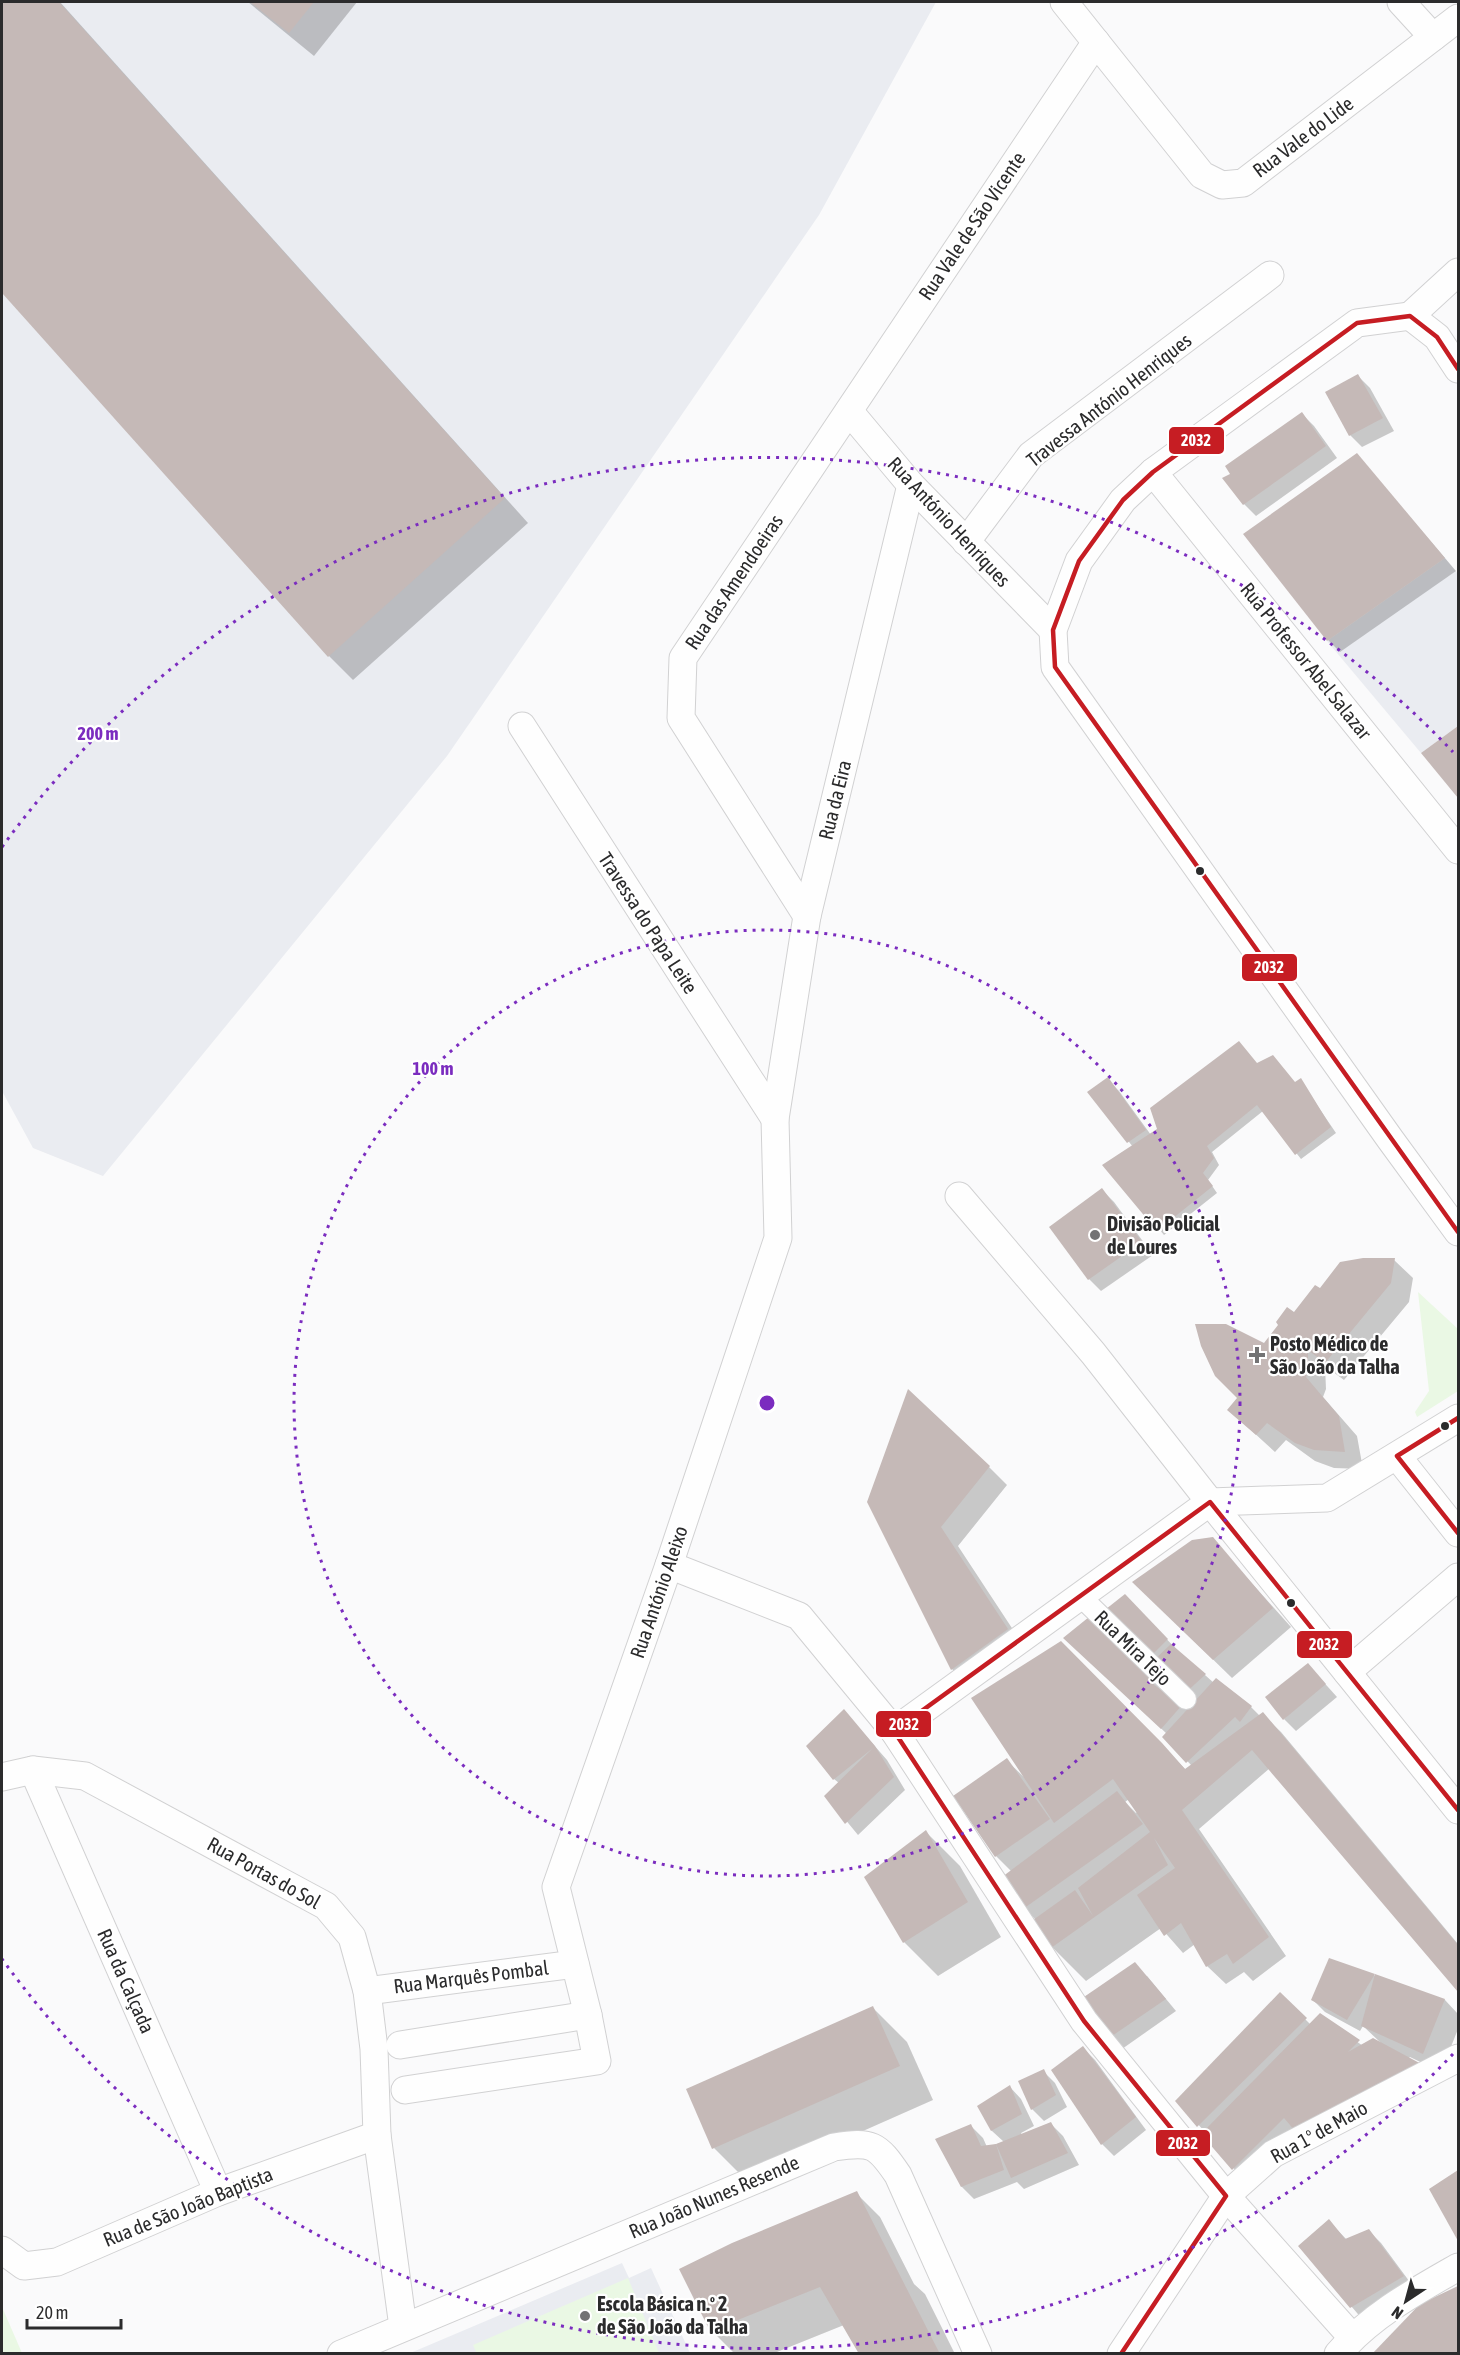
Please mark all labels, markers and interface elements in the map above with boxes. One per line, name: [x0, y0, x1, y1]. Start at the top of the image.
street label: Rua Vale do Lide: [1248, 91, 1357, 182]
street label: Rua Vale de São Vicente: [914, 147, 1030, 304]
street label: Travessa António Henriques: [1022, 328, 1196, 471]
line badge: 2032: [1168, 426, 1225, 455]
text: 2032: [1181, 431, 1211, 449]
street label: Rua António Henriques: [883, 452, 1015, 591]
street label: Rua das Amendoeiras: [680, 510, 787, 654]
street label: Rua Professor Abel Salazar: [1236, 578, 1377, 744]
text: 200 m: [78, 723, 118, 744]
street label: Rua da Eira: [814, 758, 855, 842]
street label: Travessa do Papa Leite: [594, 848, 703, 998]
unlabelled marker: [1194, 865, 1206, 877]
line badge: 2032: [1241, 953, 1298, 982]
text: 2032: [1254, 958, 1284, 976]
text: 100 m: [413, 1058, 453, 1079]
place label: Divisão Policial de Loures: [1107, 1212, 1220, 1258]
marker: Divisão Policial de Loures: [1088, 1228, 1102, 1242]
place label: Posto Médico de São João da Talha: [1270, 1332, 1400, 1378]
marker: Posto Médico de São João da Talha: [1248, 1346, 1266, 1364]
centre of rings: [757, 1393, 777, 1413]
unlabelled marker: [1439, 1420, 1451, 1432]
street label: Rua António Aleixo: [625, 1523, 692, 1661]
unlabelled marker: [1285, 1597, 1297, 1609]
street label: Rua Mira Tejo: [1090, 1605, 1177, 1690]
line badge: 2032: [1296, 1630, 1353, 1659]
text: 2032: [1309, 1635, 1339, 1653]
line badge: 2032: [875, 1710, 932, 1738]
text: 2032: [889, 1715, 919, 1733]
street label: Rua Portas do Sol: [204, 1832, 326, 1913]
street label: Rua da Calçada: [93, 1925, 160, 2037]
street label: Rua Marquês Pombal: [392, 1956, 550, 1997]
street label: Rua 1º de Maio: [1266, 2096, 1371, 2168]
line badge: 2032: [1155, 2129, 1211, 2157]
text: 2032: [1168, 2134, 1198, 2152]
street label: Rua João Nunes Resende: [625, 2150, 802, 2243]
street label: Rua de São João Baptista: [100, 2162, 276, 2251]
north arrow: [1376, 2271, 1436, 2331]
scale bar: [27, 2292, 122, 2330]
place label: Escola Básica n.º 2 de São João da Talha: [597, 2292, 748, 2338]
text: 20 m: [36, 2302, 68, 2323]
text: N: [1388, 2303, 1406, 2323]
marker: Escola Básica n.º 2 de São João da Talha: [578, 2309, 592, 2323]

